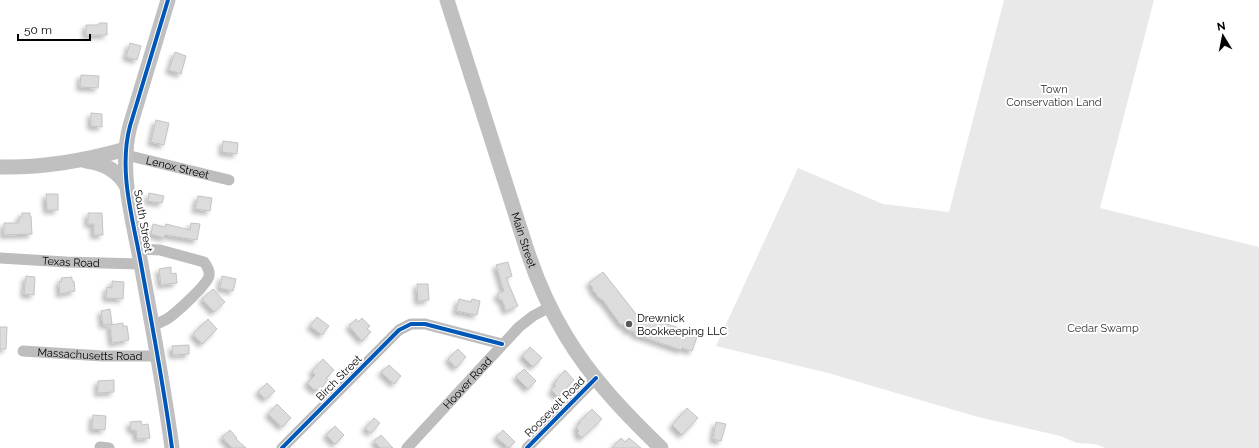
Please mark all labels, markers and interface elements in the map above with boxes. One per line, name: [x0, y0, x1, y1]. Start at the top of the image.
scale bar: [18, 16, 90, 42]
north arrow: [1203, 16, 1243, 56]
text: N: [1216, 20, 1227, 34]
text: 50 m: [24, 23, 52, 37]
park label: Town Conservation Land: [1006, 83, 1102, 109]
street label: Lenox Street: [145, 154, 211, 181]
street label: South Street: [131, 189, 155, 254]
street label: Main Street: [509, 211, 539, 270]
street label: Texas Road: [42, 254, 100, 269]
place label: Drewnick Bookkeeping LLC: [637, 312, 727, 338]
marker: Drewnick Bookkeeping LLC: [624, 319, 634, 329]
park label: Cedar Swamp: [1067, 322, 1139, 335]
street label: Massachusetts Road: [37, 345, 142, 363]
street label: Birch Street: [313, 352, 365, 404]
street label: Hoover Road: [440, 354, 495, 411]
street label: Roosevelt Road: [522, 374, 588, 440]

